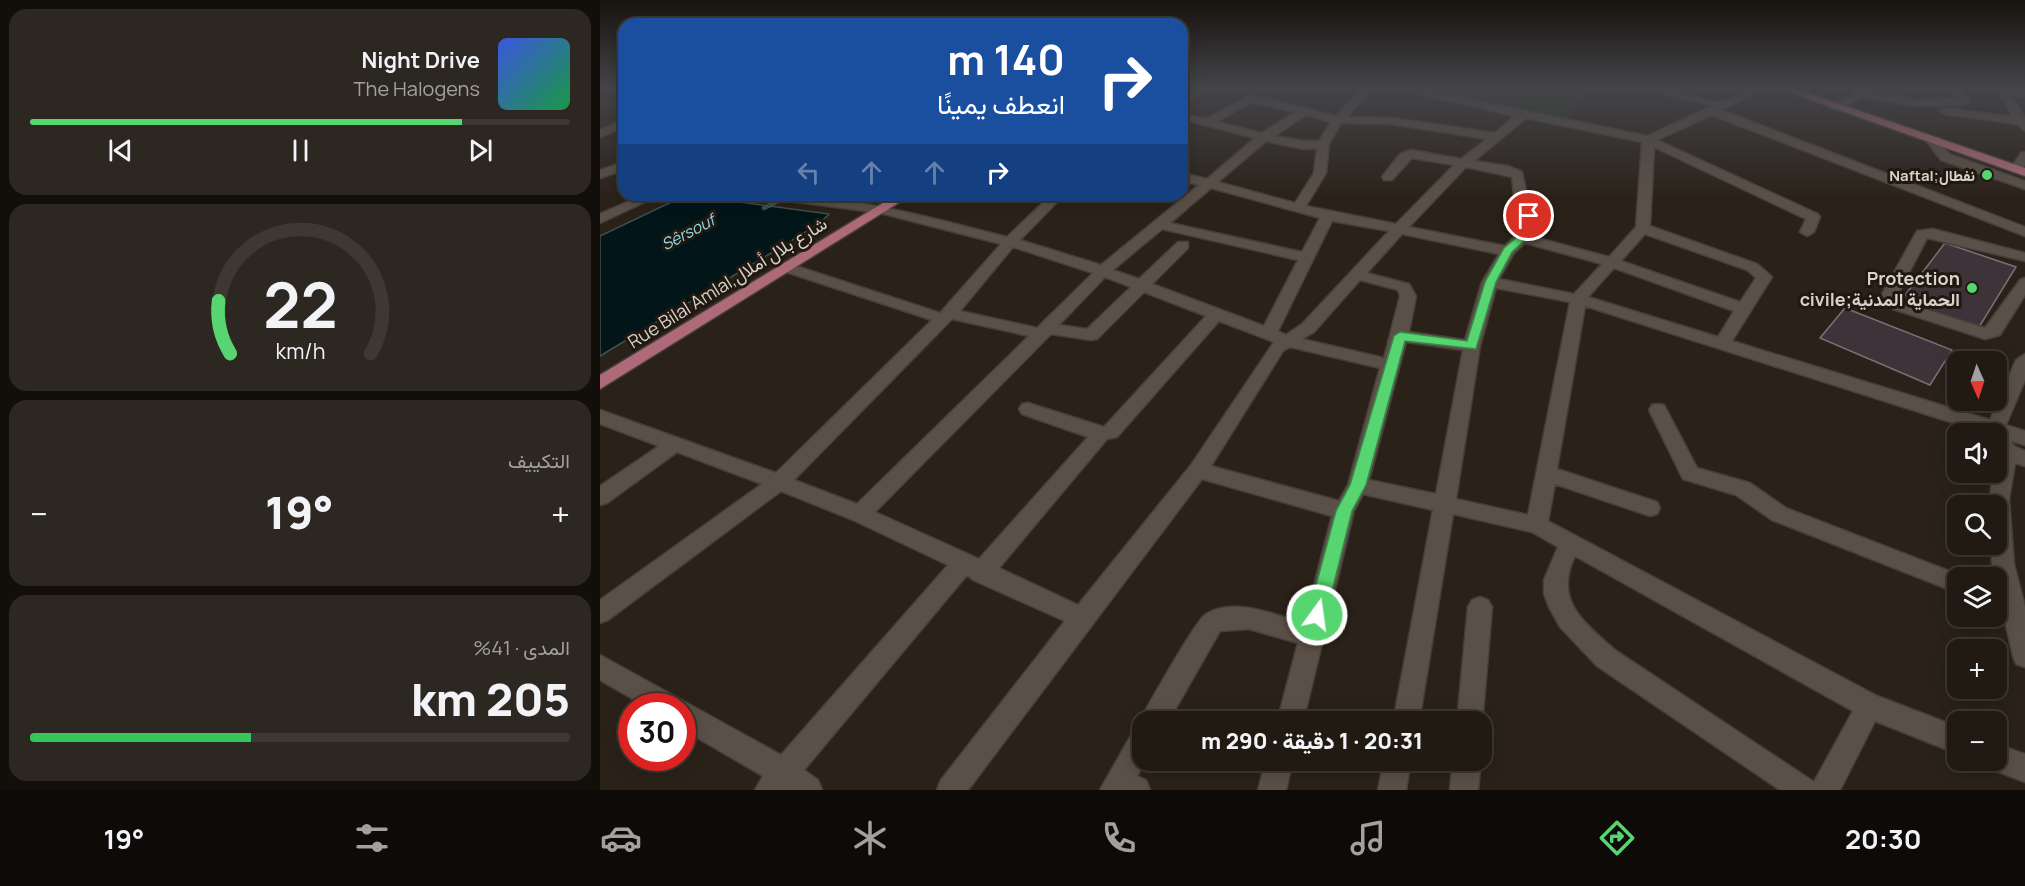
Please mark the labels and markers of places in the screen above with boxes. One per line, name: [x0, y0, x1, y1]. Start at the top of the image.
place label: Naftal;نفطال: [1889, 165, 1975, 186]
marker: Naftal;نفطال: [1980, 168, 1994, 182]
pin: [1503, 190, 1554, 241]
place label: Protection civile;الحماية المدنية: [1800, 266, 1960, 311]
marker: Protection civile;الحماية المدنية: [1965, 281, 1979, 295]

